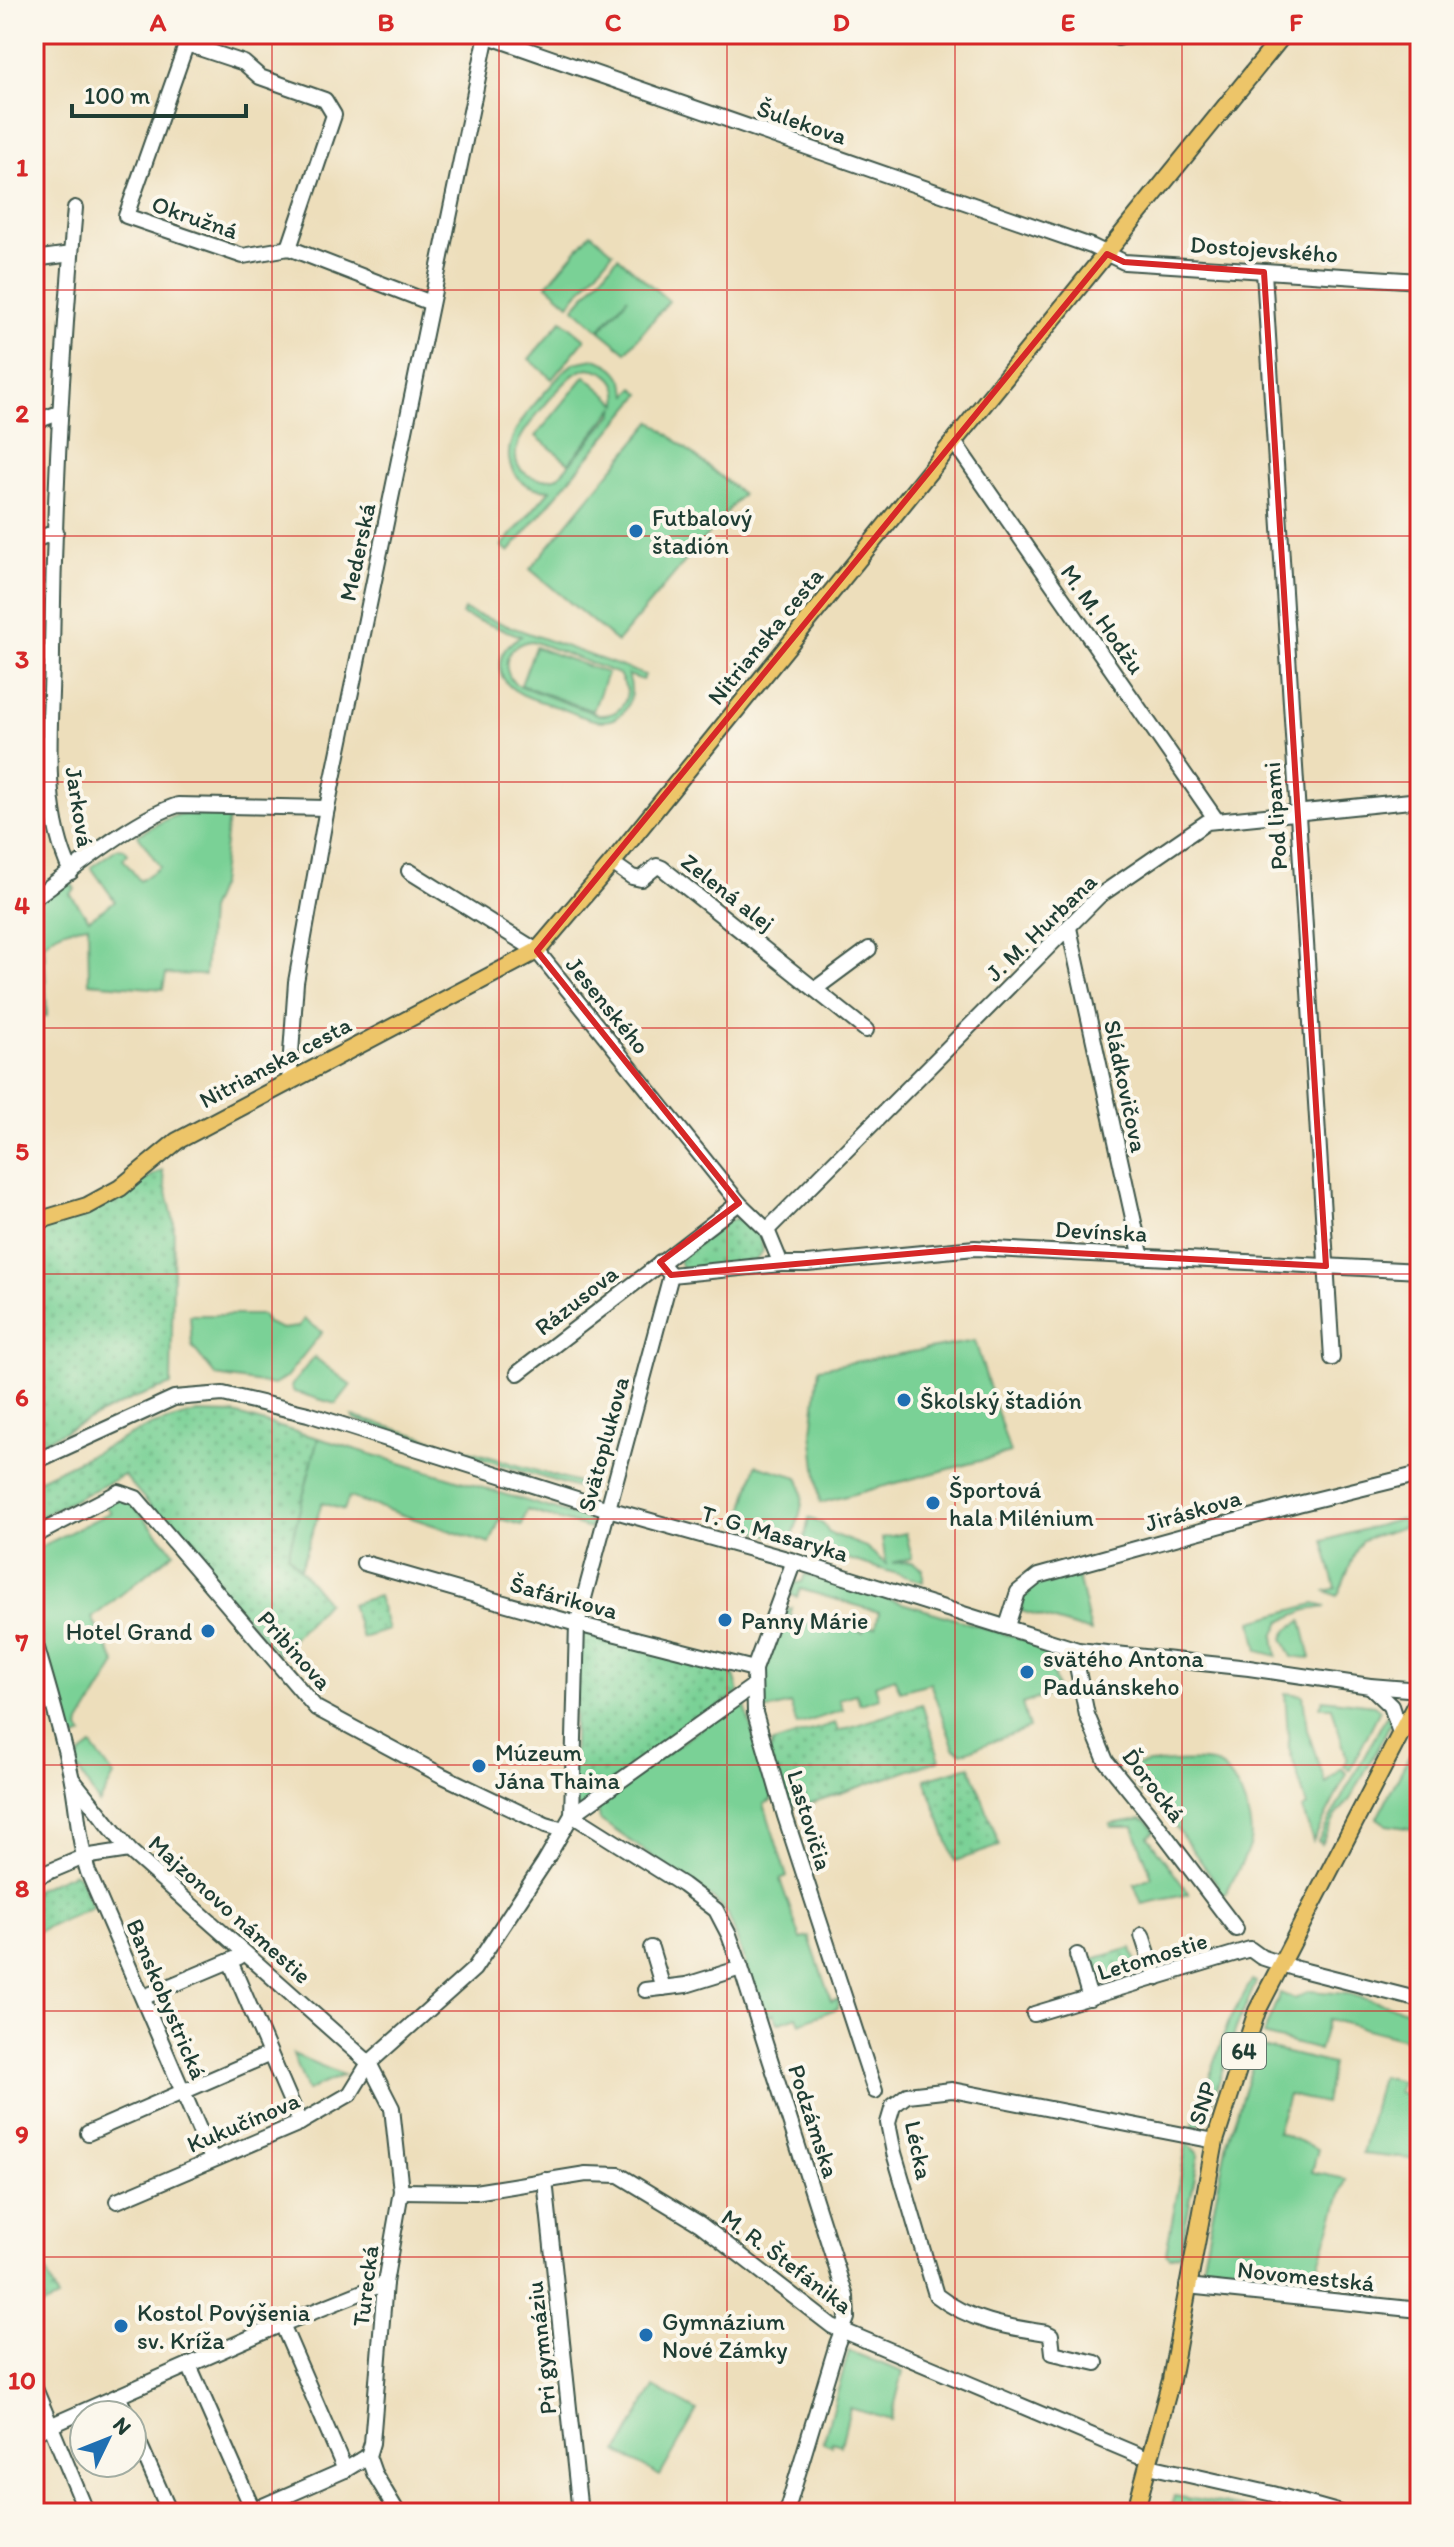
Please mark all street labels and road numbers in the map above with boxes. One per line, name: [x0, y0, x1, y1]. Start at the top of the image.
street label: Šulekova: [753, 93, 851, 151]
street label: Okružná: [148, 189, 242, 245]
street label: Dostojevského: [1189, 229, 1339, 269]
street label: Mederská: [332, 500, 382, 604]
street label: M. M. Hodžu: [1055, 559, 1151, 679]
street label: Nitrianska cesta: [701, 561, 830, 710]
street label: Pod lipami: [1257, 761, 1293, 871]
street label: Jarková: [59, 765, 101, 850]
street label: Zelená alej: [675, 847, 781, 937]
street label: J. M. Hurbana: [979, 866, 1103, 987]
street label: Jesenského: [560, 950, 656, 1060]
street label: Nitrianska cesta: [194, 1009, 357, 1114]
street label: Sládkovičova: [1098, 1017, 1154, 1155]
street label: Devínska: [1054, 1214, 1148, 1248]
street label: Rázusova: [529, 1258, 624, 1342]
street label: Svätoplukova: [571, 1373, 635, 1515]
street label: Jiráskova: [1142, 1482, 1245, 1538]
street label: T. G. Masaryka: [698, 1498, 852, 1568]
street label: Šafárikova: [507, 1569, 621, 1625]
street label: Pribinova: [252, 1604, 339, 1696]
street label: Ďorocká: [1116, 1742, 1192, 1828]
street label: Lastovičia: [781, 1767, 839, 1874]
street label: Majzonovo námestie: [143, 1828, 317, 1990]
street label: Banskobystrická: [120, 1914, 214, 2084]
street label: Letomostie: [1093, 1926, 1211, 1986]
road number: 64: [1222, 2033, 1266, 2069]
street label: Podzámska: [782, 2061, 846, 2182]
street label: SNP: [1181, 2078, 1223, 2128]
street label: Kukučínova: [182, 2085, 304, 2159]
street label: Lécka: [899, 2118, 939, 2183]
street label: M. R. Štefánika: [716, 2202, 859, 2320]
street label: Turecká: [346, 2243, 384, 2328]
street label: Novomestská: [1236, 2254, 1377, 2298]
street label: Pri gymnáziu: [520, 2280, 562, 2416]

